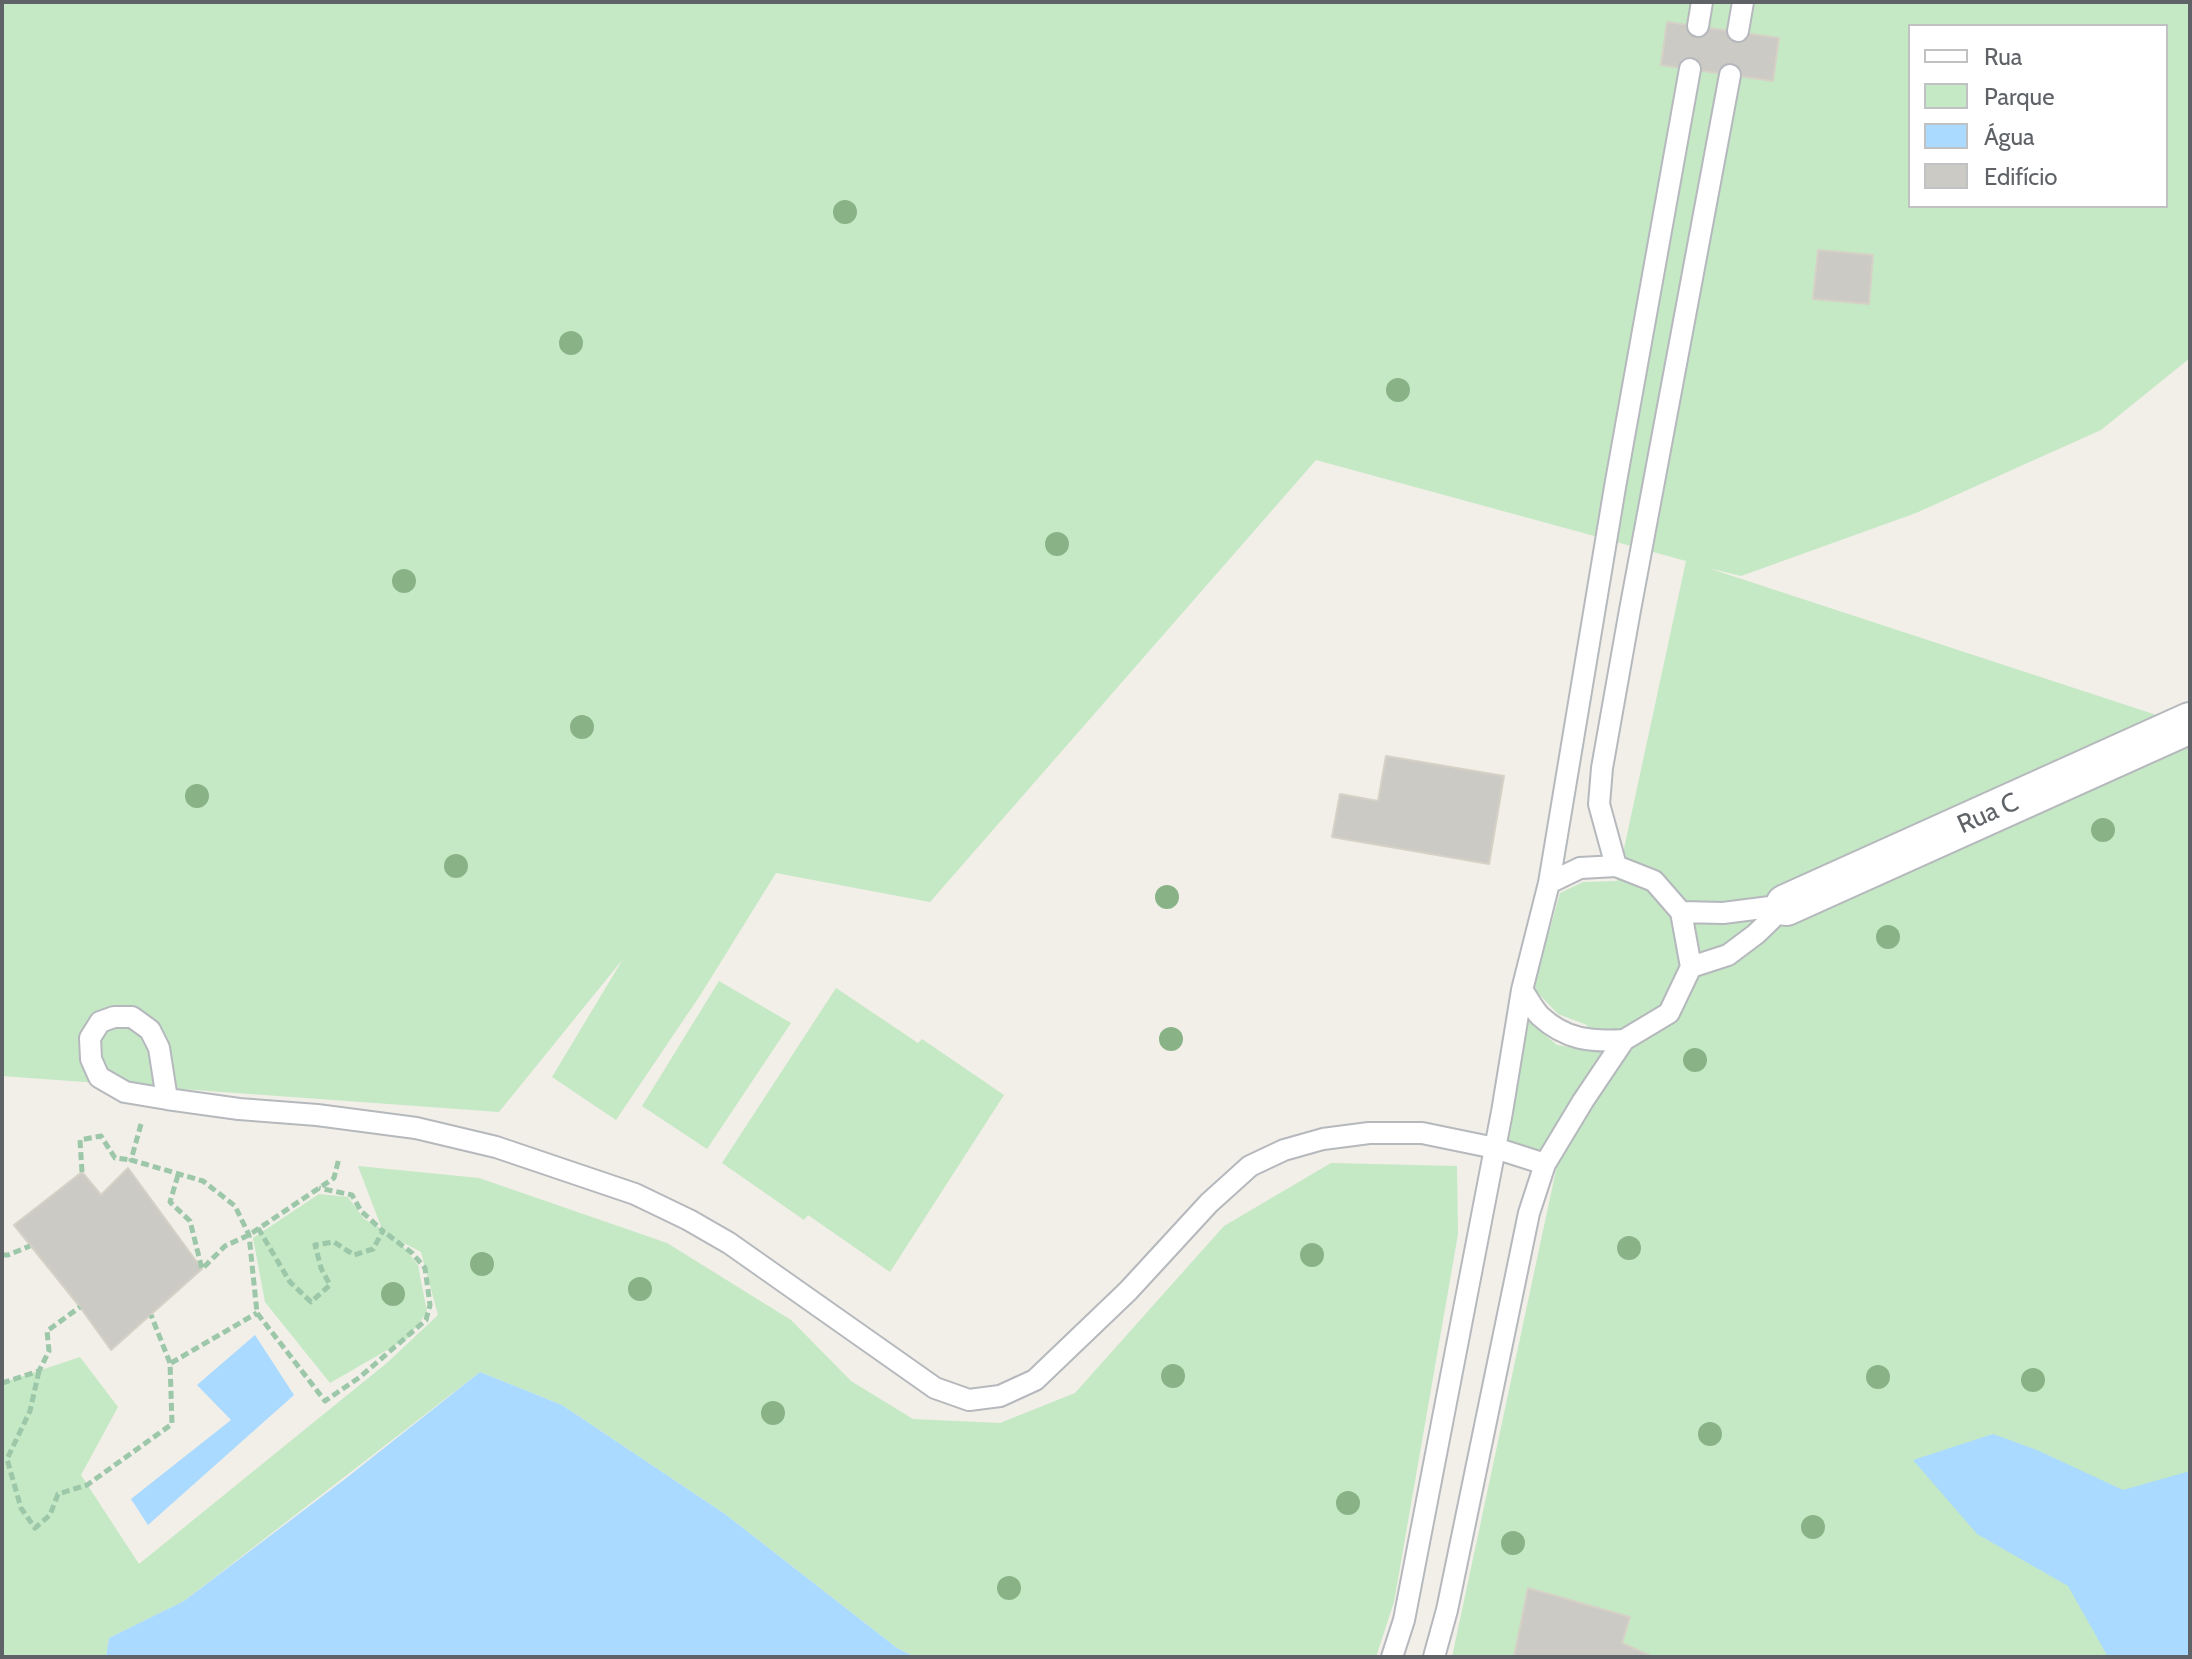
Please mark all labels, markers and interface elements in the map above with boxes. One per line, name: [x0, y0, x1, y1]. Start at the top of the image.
legend: [1908, 24, 2168, 208]
text: Rua: [1984, 42, 2022, 71]
text: Parque: [1984, 82, 2054, 111]
text: Água: [1984, 122, 2035, 151]
text: Edifício: [1984, 162, 2058, 191]
street label: Rua C: [1953, 787, 2023, 841]

